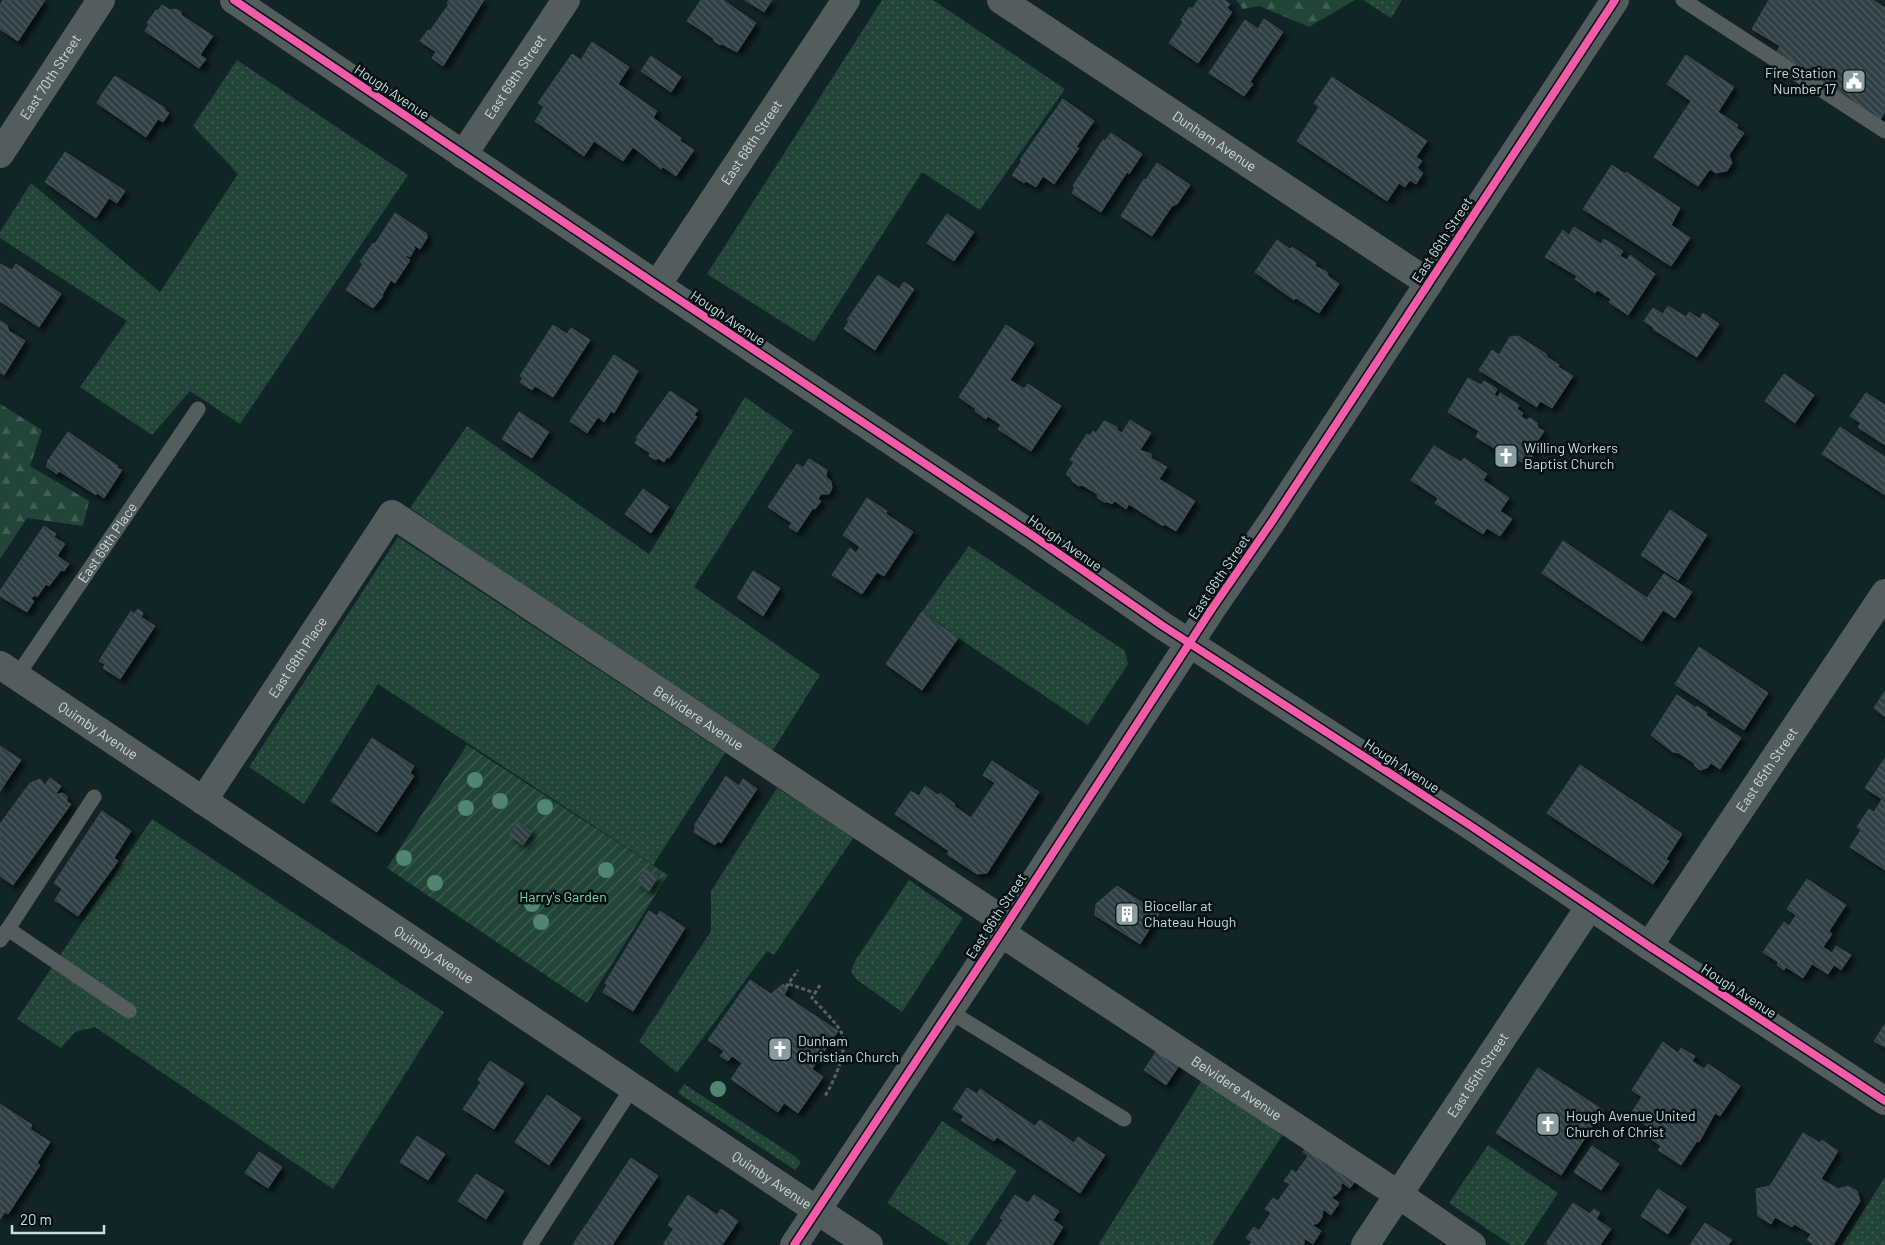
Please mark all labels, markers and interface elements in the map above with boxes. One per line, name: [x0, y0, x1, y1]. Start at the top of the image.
street label: East 70th Street: [16, 31, 84, 123]
street label: East 69th Street: [480, 31, 549, 122]
street label: Hough Avenue: [352, 60, 433, 123]
place label: Fire Station Number 17: [1765, 64, 1836, 97]
public building icon: Fire Station Number 17: [1841, 68, 1867, 94]
street label: East 68th Street: [717, 96, 785, 188]
street label: Dunham Avenue: [1170, 107, 1260, 175]
street label: East 66th Street: [1408, 194, 1475, 286]
street label: Hough Avenue: [688, 286, 769, 349]
place label: Willing Workers Baptist Church: [1524, 439, 1618, 472]
church icon: Willing Workers Baptist Church: [1493, 443, 1519, 469]
street label: East 69th Place: [74, 499, 140, 586]
street label: Hough Avenue: [1025, 511, 1106, 574]
street label: East 66th Street: [1184, 531, 1253, 622]
street label: East 68th Place: [264, 613, 330, 701]
street label: Belvidere Avenue: [651, 682, 747, 754]
street label: Quimby Avenue: [55, 697, 141, 763]
street label: East 65th Street: [1732, 724, 1801, 815]
street label: Hough Avenue: [1361, 735, 1443, 796]
street label: East 66th Street: [962, 870, 1029, 962]
park label: Harry's Garden: [519, 888, 607, 905]
place label: Biocellar at Chateau Hough: [1144, 897, 1236, 930]
building icon: Biocellar at Chateau Hough: [1114, 901, 1140, 927]
street label: Quimby Avenue: [391, 922, 477, 987]
street label: Hough Avenue: [1698, 960, 1780, 1021]
street label: East 65th Street: [1443, 1029, 1512, 1120]
place label: Dunham Christian Church: [798, 1032, 899, 1065]
church icon: Dunham Christian Church: [767, 1036, 793, 1062]
street label: Belvidere Avenue: [1188, 1052, 1285, 1124]
place label: Hough Avenue United Church of Christ: [1566, 1107, 1696, 1140]
church icon: Hough Avenue United Church of Christ: [1535, 1111, 1561, 1137]
street label: Quimby Avenue: [729, 1147, 815, 1212]
scale bar: [12, 1202, 105, 1234]
text: 20 m: [20, 1210, 52, 1228]

